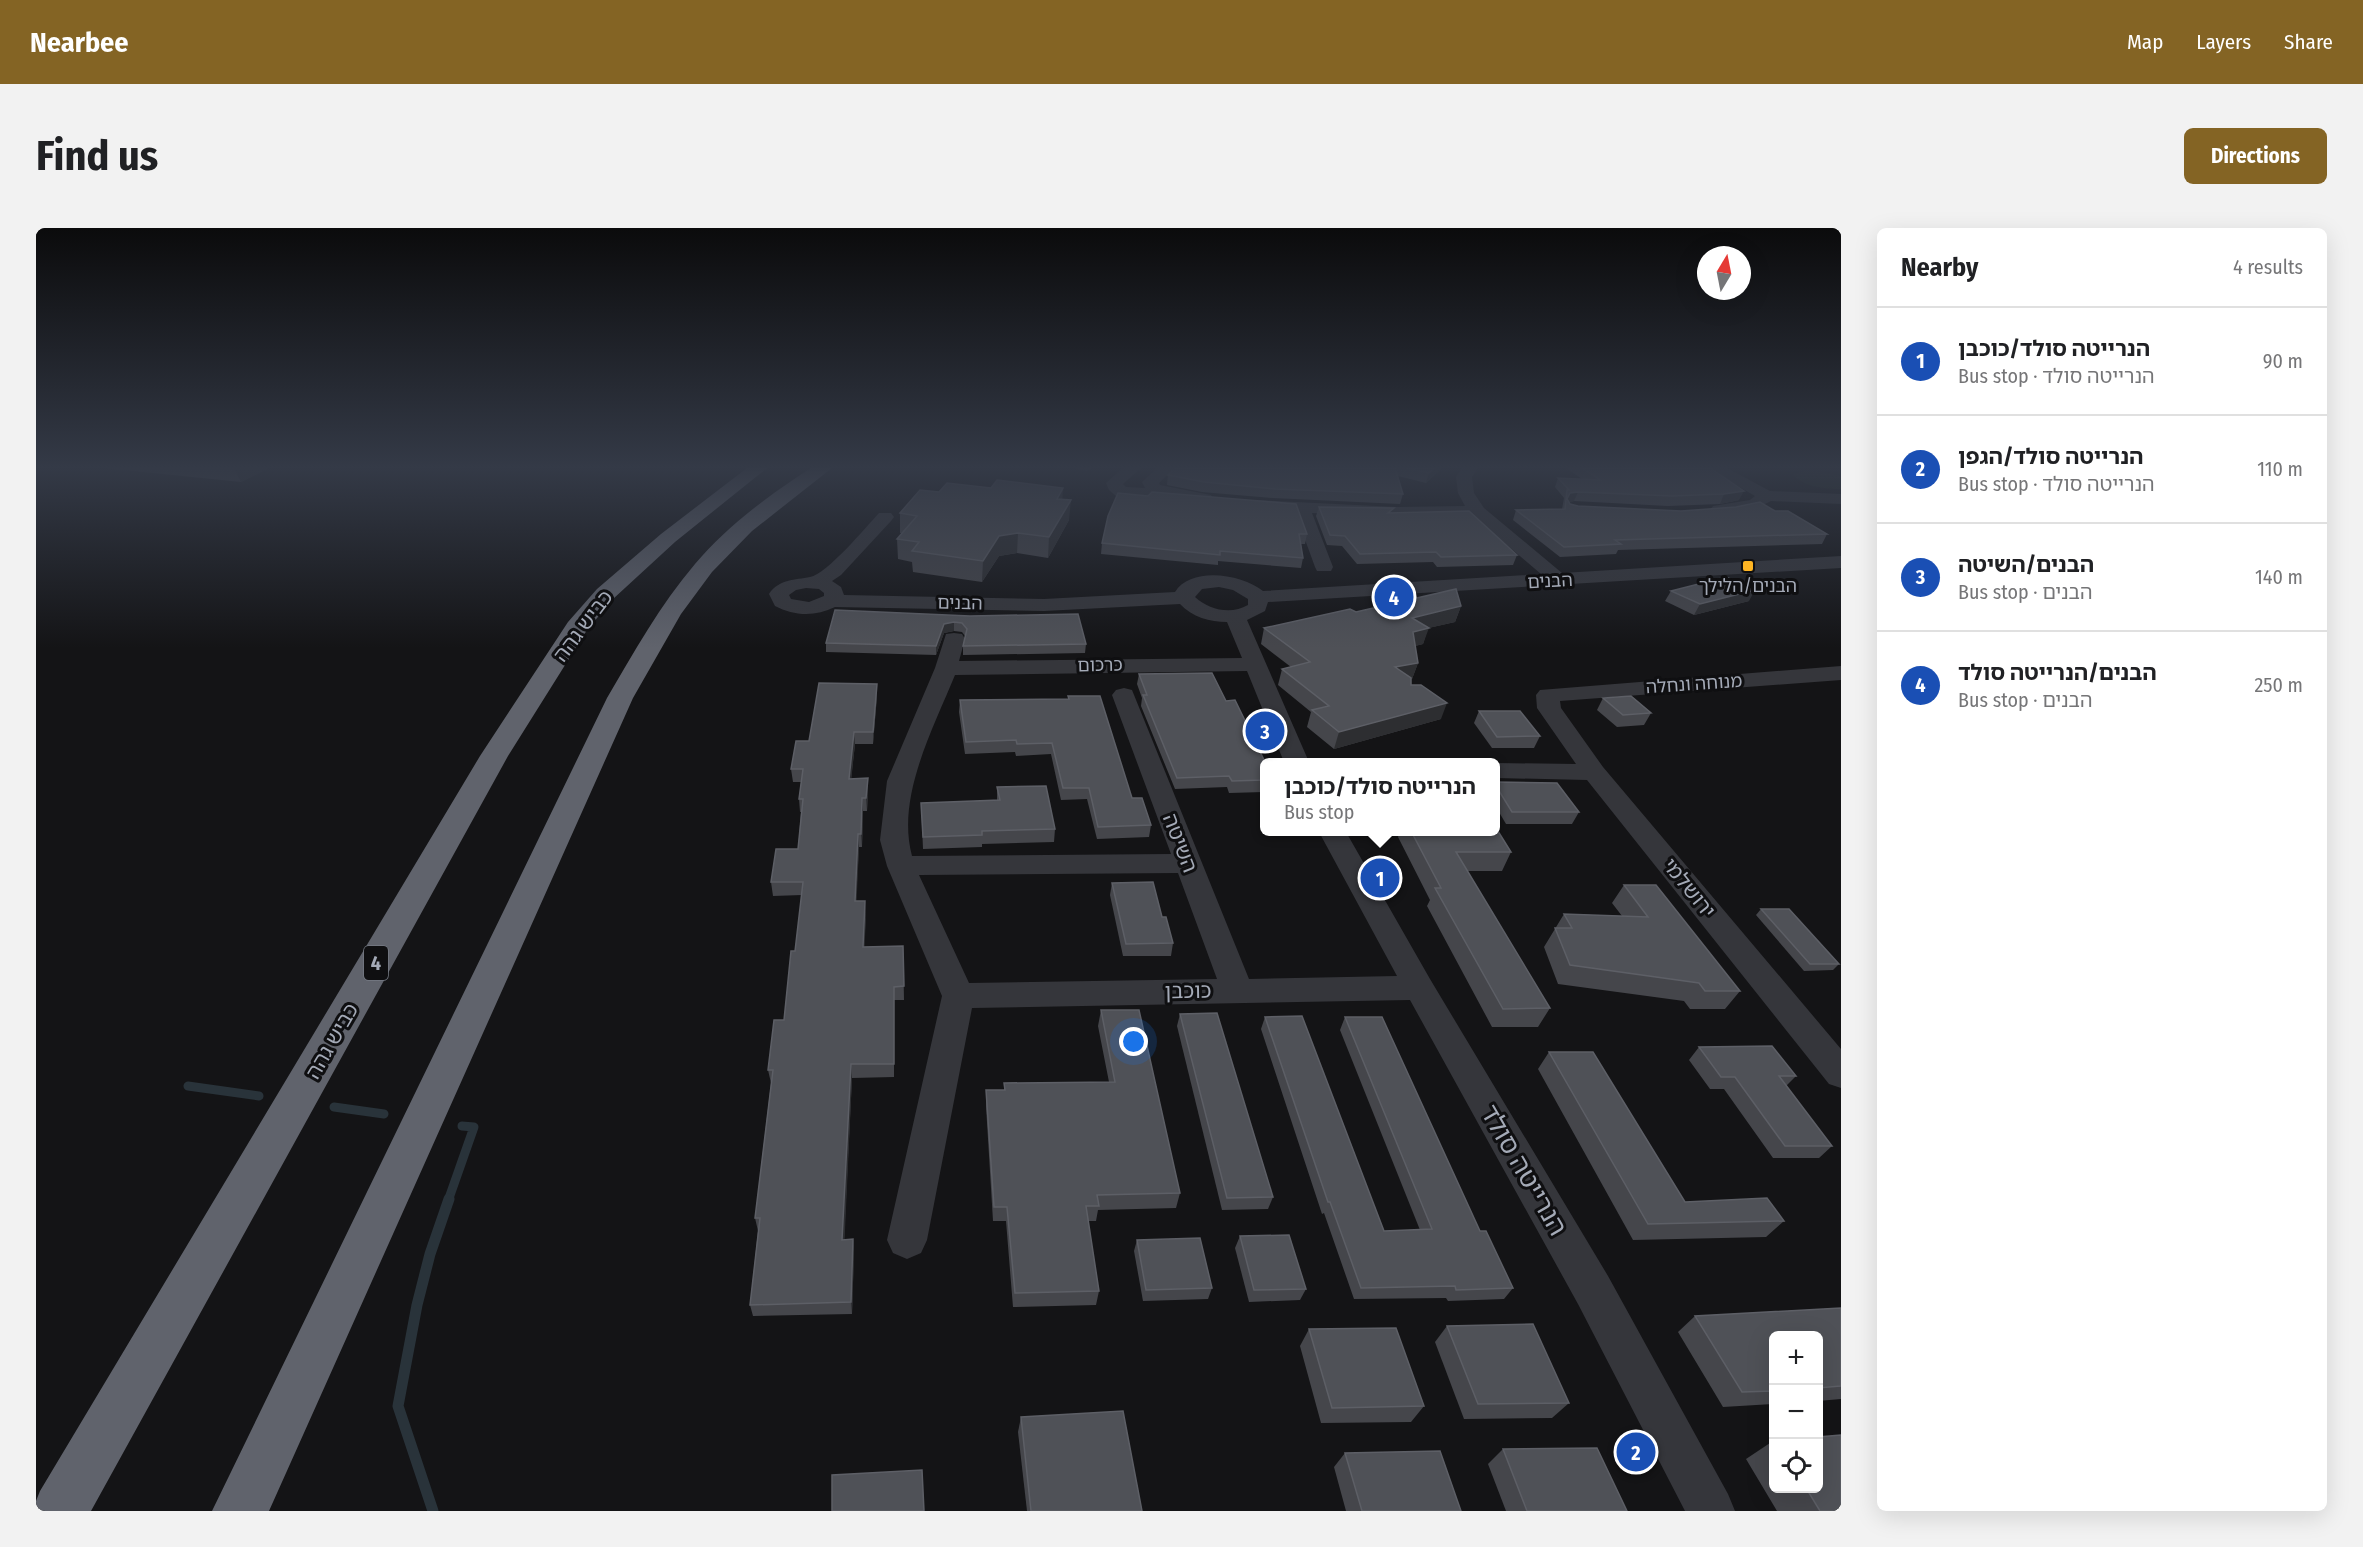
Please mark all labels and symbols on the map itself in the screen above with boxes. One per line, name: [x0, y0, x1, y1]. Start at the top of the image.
north arrow: [1697, 246, 1751, 300]
marker: הבנים/הלילך: [1741, 559, 1755, 573]
street label: הבנים: [1527, 569, 1573, 593]
pin: 4: [1374, 574, 1414, 620]
place label: הבנים/הלילך: [1699, 575, 1797, 597]
street label: כביש גהה: [547, 585, 619, 667]
street label: הבנים: [937, 592, 983, 614]
street label: כרכום: [1077, 654, 1123, 676]
street label: מנוחה ונחלה: [1645, 670, 1743, 698]
pin: 3: [1246, 708, 1284, 754]
street label: השיטה: [1157, 810, 1203, 876]
street label: ירושלמי: [1657, 853, 1721, 923]
pin: 1: [1360, 856, 1400, 900]
road number: 4: [364, 946, 388, 980]
street label: כוכבן: [1164, 978, 1212, 1004]
street label: כביש גהה: [300, 998, 364, 1084]
your location: [1119, 1027, 1148, 1056]
street label: הנרייטה סולד: [1474, 1099, 1573, 1241]
pin: 2: [1616, 1430, 1656, 1474]

